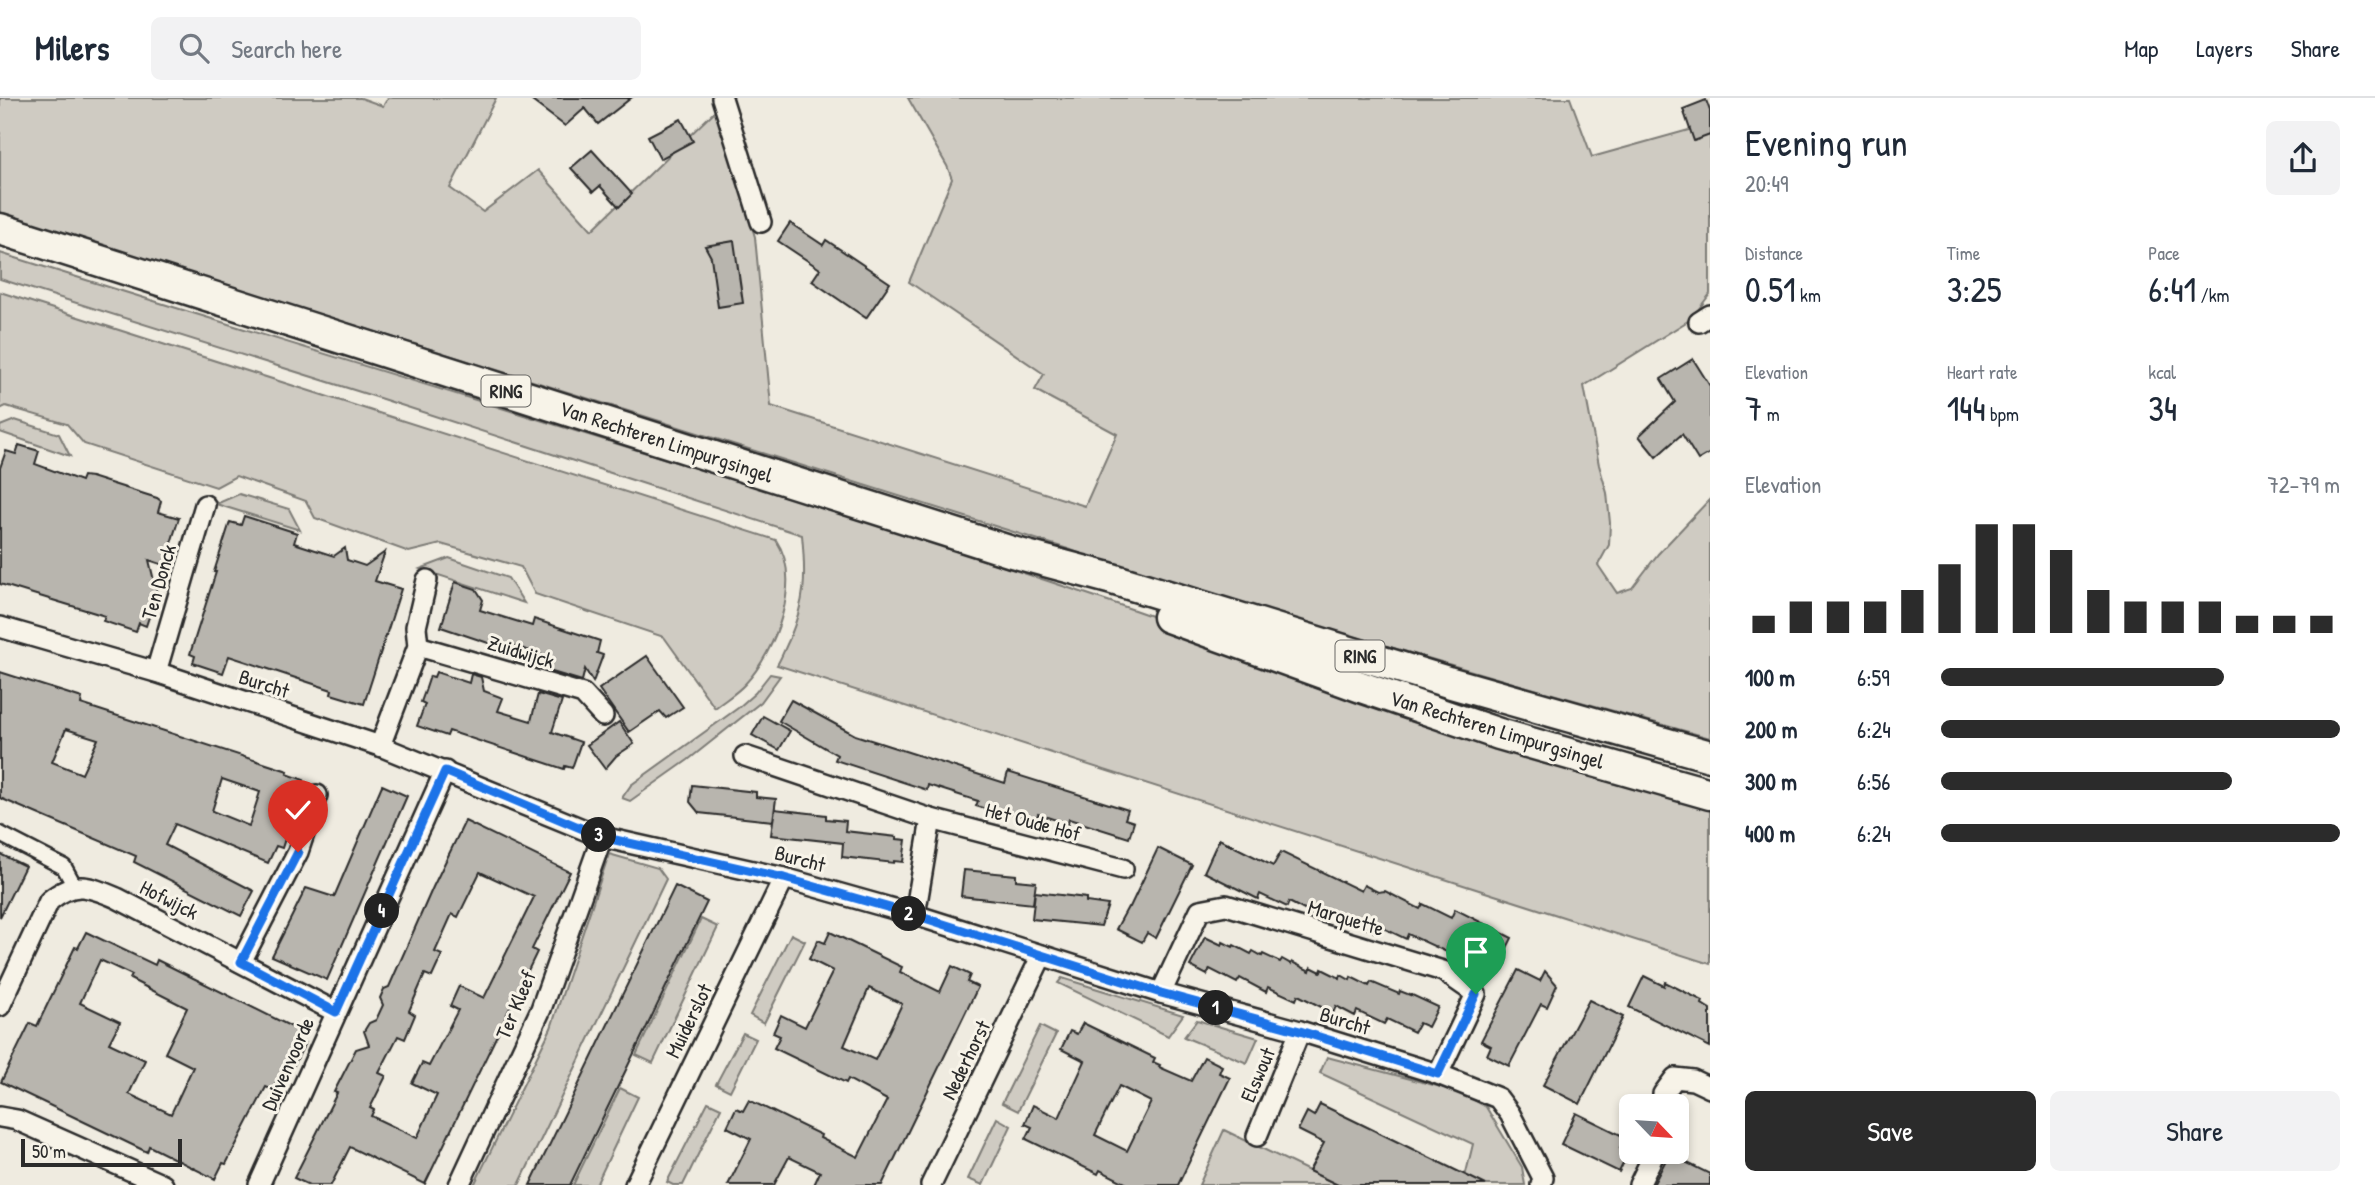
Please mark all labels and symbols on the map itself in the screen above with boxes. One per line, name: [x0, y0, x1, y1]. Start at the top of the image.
road number: RING: [482, 376, 530, 406]
street label: Van Rechteren Limpurgsingel: [556, 393, 777, 490]
street label: Ten Donck: [134, 540, 183, 623]
street label: Zuidwijck: [484, 628, 558, 675]
road number: RING: [1336, 640, 1384, 671]
street label: Burcht: [235, 662, 294, 705]
street label: Van Rechteren Limpurgsingel: [1386, 683, 1608, 776]
pin: [268, 780, 328, 852]
street label: Het Oude Hof: [982, 795, 1084, 848]
pin: 3: [582, 818, 616, 852]
street label: Burcht: [772, 838, 829, 879]
street label: Hofwijck: [135, 873, 204, 927]
street label: Marquette: [1305, 892, 1388, 943]
pin: 4: [364, 894, 400, 928]
pin: 2: [892, 896, 926, 932]
pin: [1446, 922, 1506, 994]
street label: Ter Kleef: [488, 966, 543, 1044]
street label: Muiderslot: [658, 978, 719, 1063]
pin: 1: [1198, 990, 1234, 1026]
street label: Burcht: [1316, 999, 1375, 1042]
street label: Duivenvoorde: [254, 1013, 321, 1115]
street label: Nederhorst: [934, 1015, 998, 1104]
street label: Elswout: [1233, 1042, 1282, 1107]
north arrow: [1619, 1094, 1689, 1164]
scale bar: [21, 1136, 182, 1168]

